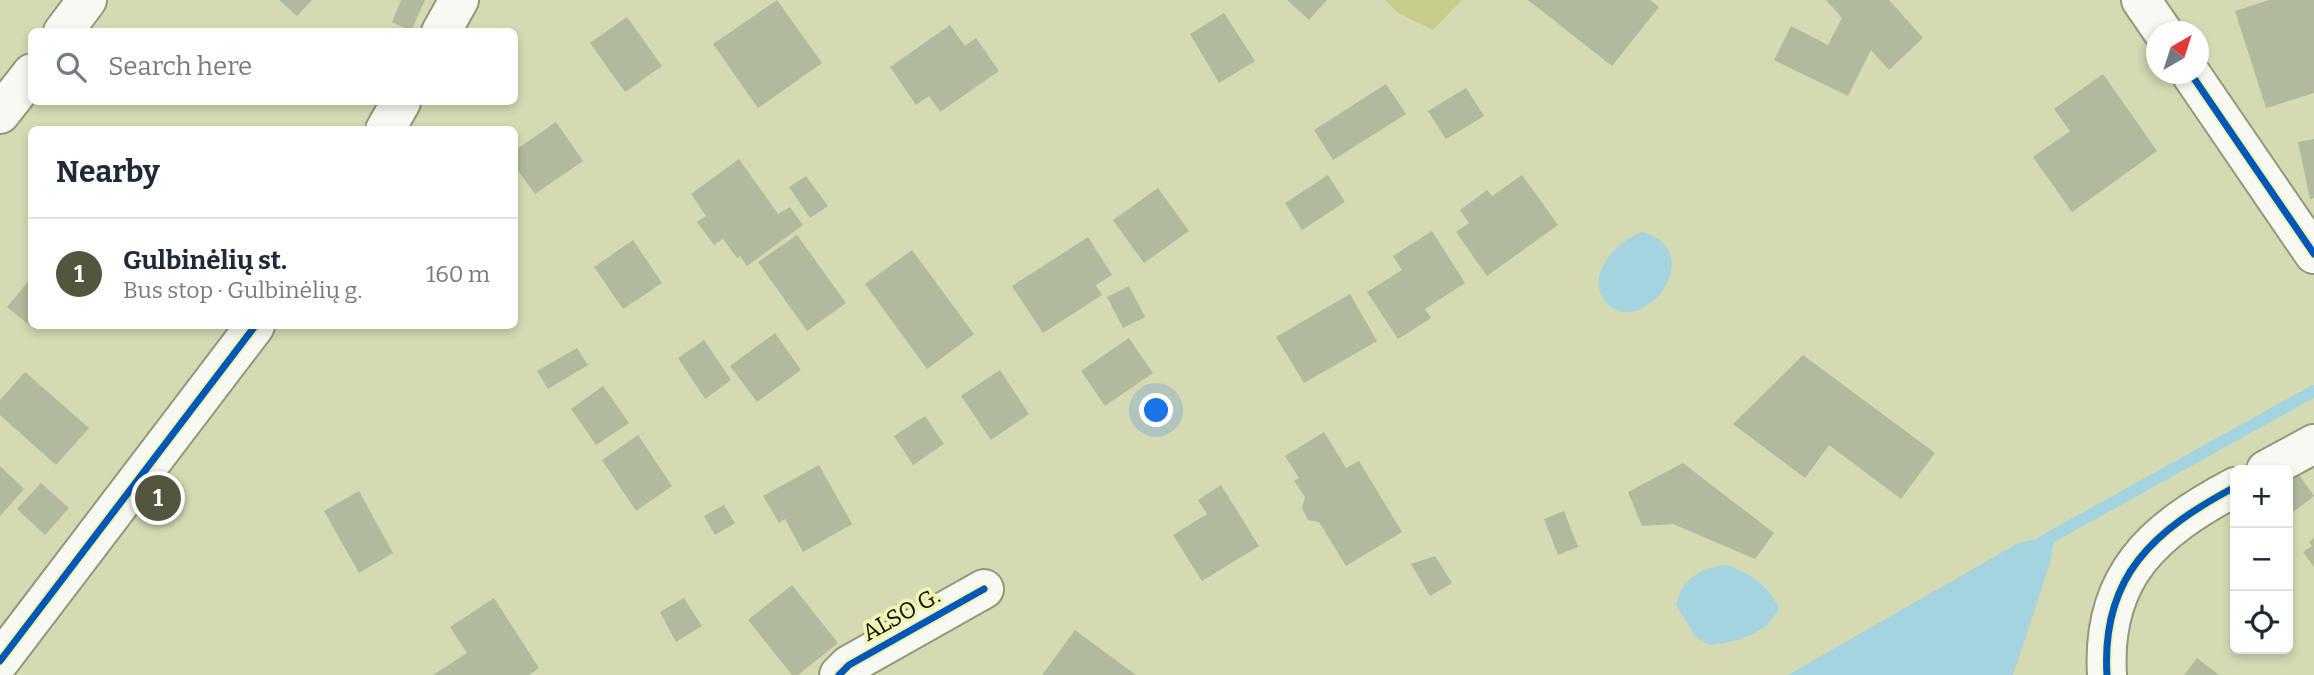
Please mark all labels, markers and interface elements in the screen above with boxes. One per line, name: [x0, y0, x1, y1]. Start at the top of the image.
north arrow: [2146, 21, 2209, 84]
search box: [28, 28, 518, 105]
icon: search: [52, 48, 90, 86]
text: Search here: [108, 51, 252, 82]
text: Nearby: [56, 154, 160, 190]
text: Gulbinėlių st.: [123, 245, 287, 276]
text: 1: [74, 260, 84, 288]
text: 160 m: [426, 260, 490, 288]
text: Bus stop · Gulbinėlių g.: [123, 276, 362, 304]
your location: [1139, 393, 1173, 427]
map controls: [2230, 465, 2293, 654]
button: +: [2230, 465, 2293, 528]
pin: 1: [135, 472, 181, 524]
button: −: [2230, 528, 2293, 591]
street label: ALSO G.: [857, 581, 945, 647]
button: locate: [2230, 591, 2293, 654]

